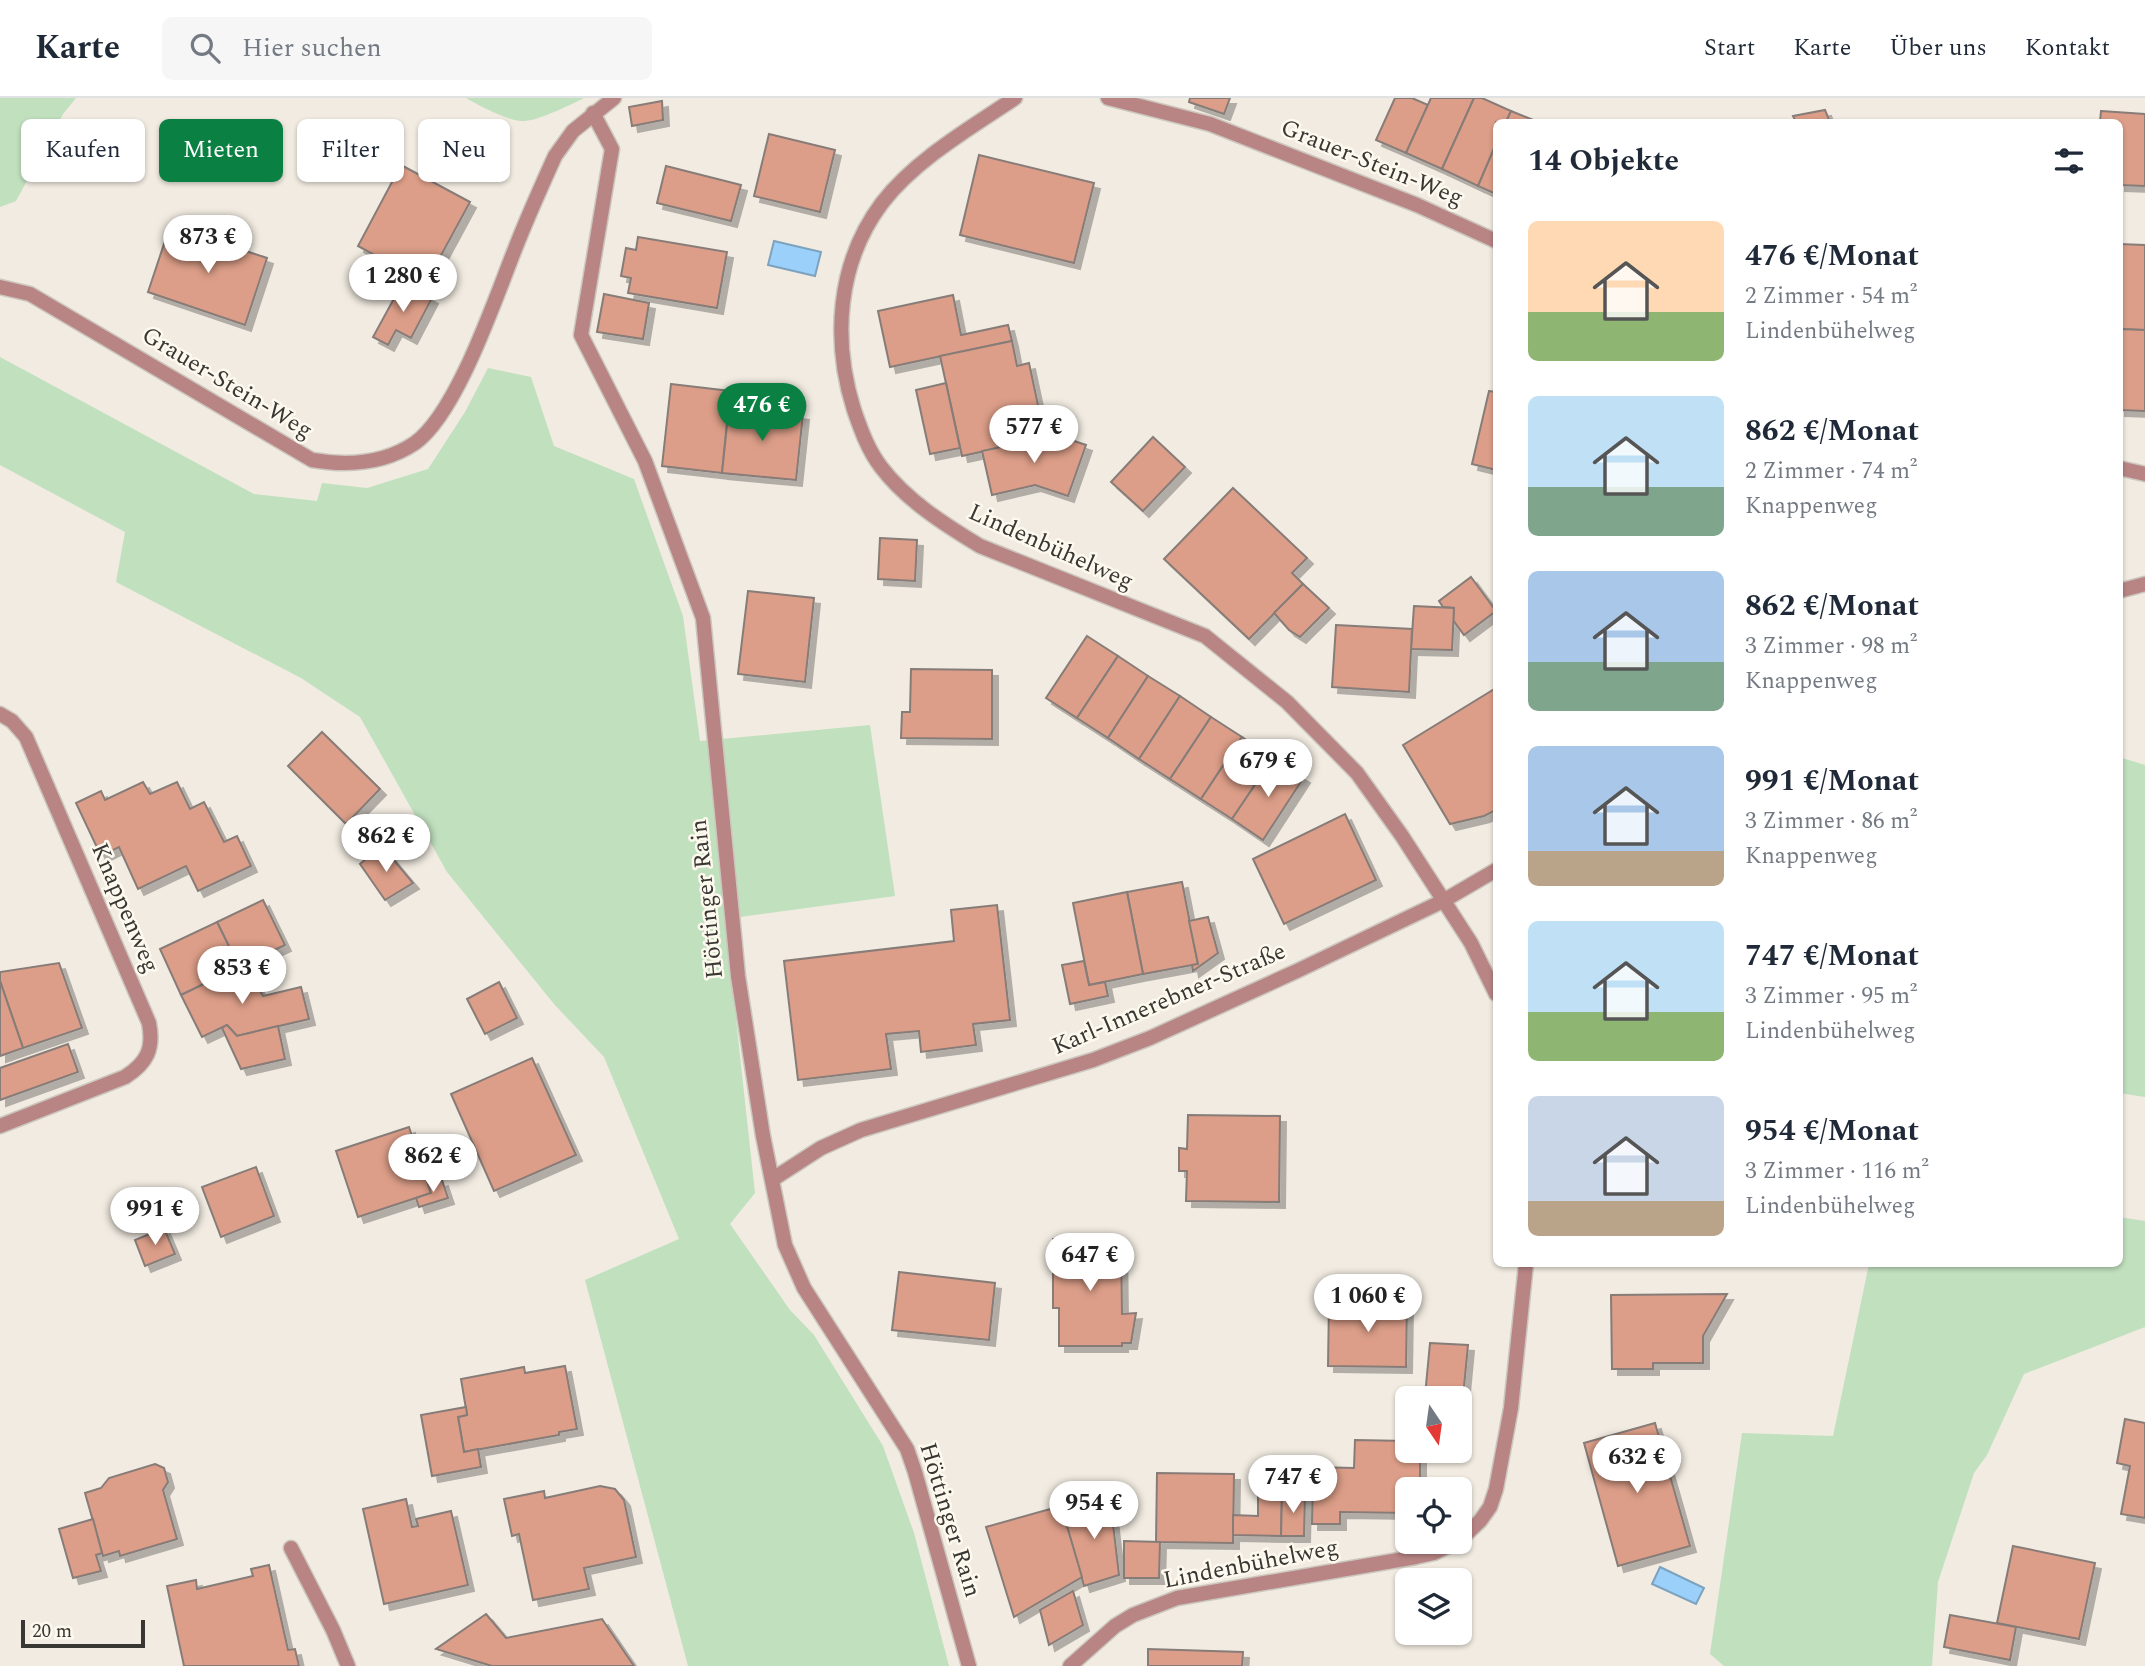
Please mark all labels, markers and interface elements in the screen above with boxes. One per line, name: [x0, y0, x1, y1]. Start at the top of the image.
search box: [162, 17, 652, 80]
text: Karte: [35, 23, 120, 73]
text: Hier suchen: [242, 28, 382, 68]
icon: search: [186, 29, 224, 67]
text: Start: [1704, 30, 1755, 66]
text: Karte: [1793, 30, 1851, 66]
text: Über uns: [1889, 30, 1987, 66]
text: Kontakt: [2025, 30, 2110, 66]
street label: Grauer-Stein-Weg: [1275, 110, 1469, 216]
chip: Kaufen: [21, 119, 145, 182]
chip: Mieten: [159, 119, 283, 182]
chip: Filter: [297, 119, 404, 182]
chip: Neu: [418, 119, 510, 182]
text: 14 Objekte: [1528, 138, 1679, 184]
icon: filters: [2050, 142, 2088, 180]
pin: 873 €: [159, 216, 257, 275]
text: 873 €: [179, 220, 237, 255]
text: 476 €/Monat: [1745, 233, 1919, 279]
icon: home: [1584, 249, 1668, 333]
pin: 1 280 €: [338, 254, 468, 314]
text: 1 280 €: [365, 259, 441, 294]
text: 2 Zimmer · 54 m²: [1745, 279, 1917, 314]
text: Lindenbühelweg: [1745, 314, 1915, 349]
street label: Grauer-Stein-Weg: [135, 318, 319, 448]
pin: 476 €: [713, 384, 811, 443]
text: 476 €: [733, 388, 791, 423]
pin: 577 €: [985, 406, 1083, 465]
text: 862 €/Monat: [1745, 408, 1919, 454]
text: 577 €: [1005, 410, 1063, 445]
icon: home: [1584, 424, 1668, 508]
text: 2 Zimmer · 74 m²: [1745, 454, 1917, 489]
text: Knappenweg: [1745, 489, 1878, 524]
street label: Lindenbühelweg: [962, 494, 1140, 600]
text: 862 €/Monat: [1745, 583, 1919, 629]
icon: home: [1584, 599, 1668, 683]
text: 3 Zimmer · 98 m²: [1745, 629, 1917, 664]
text: Knappenweg: [1745, 664, 1878, 699]
pin: 679 €: [1219, 740, 1317, 799]
text: 679 €: [1239, 744, 1297, 779]
text: 991 €/Monat: [1745, 758, 1919, 804]
icon: home: [1584, 774, 1668, 858]
text: 3 Zimmer · 86 m²: [1745, 804, 1917, 839]
pin: 862 €: [337, 814, 435, 874]
street label: Höttinger Rain: [681, 817, 733, 980]
text: 862 €: [357, 819, 415, 854]
street label: Knappenweg: [81, 837, 169, 979]
text: Knappenweg: [1745, 839, 1878, 874]
street label: Karl-Innerebner-Straße: [1047, 933, 1291, 1065]
text: 747 €/Monat: [1745, 933, 1919, 979]
pin: 853 €: [193, 946, 291, 1006]
icon: home: [1584, 949, 1668, 1033]
text: 853 €: [213, 951, 271, 986]
text: 3 Zimmer · 95 m²: [1745, 979, 1917, 1014]
text: Lindenbühelweg: [1745, 1014, 1915, 1049]
text: 954 €/Monat: [1745, 1108, 1919, 1154]
icon: home: [1584, 1124, 1668, 1208]
pin: 862 €: [384, 1134, 482, 1194]
text: 862 €: [404, 1139, 462, 1174]
text: 3 Zimmer · 116 m²: [1745, 1154, 1929, 1189]
pin: 991 €: [106, 1188, 204, 1247]
text: Lindenbühelweg: [1745, 1189, 1915, 1224]
text: 991 €: [126, 1192, 184, 1227]
pin: 647 €: [1041, 1234, 1139, 1293]
text: 647 €: [1061, 1238, 1119, 1273]
pin: 1 060 €: [1303, 1274, 1433, 1334]
text: 1 060 €: [1330, 1279, 1406, 1314]
north arrow: [1395, 1386, 1472, 1463]
map controls: [1395, 1386, 1472, 1645]
pin: 632 €: [1588, 1436, 1686, 1495]
street label: Höttinger Rain: [909, 1438, 991, 1602]
text: 632 €: [1608, 1440, 1666, 1475]
pin: 747 €: [1244, 1456, 1342, 1515]
text: 747 €: [1264, 1460, 1322, 1495]
button: locate: [1395, 1477, 1472, 1554]
pin: 954 €: [1045, 1482, 1143, 1541]
text: 954 €: [1065, 1486, 1123, 1521]
street label: Lindenbühelweg: [1160, 1529, 1342, 1599]
button: layers: [1395, 1568, 1472, 1645]
scale bar: [21, 1617, 145, 1649]
text: 20 m: [32, 1617, 72, 1646]

